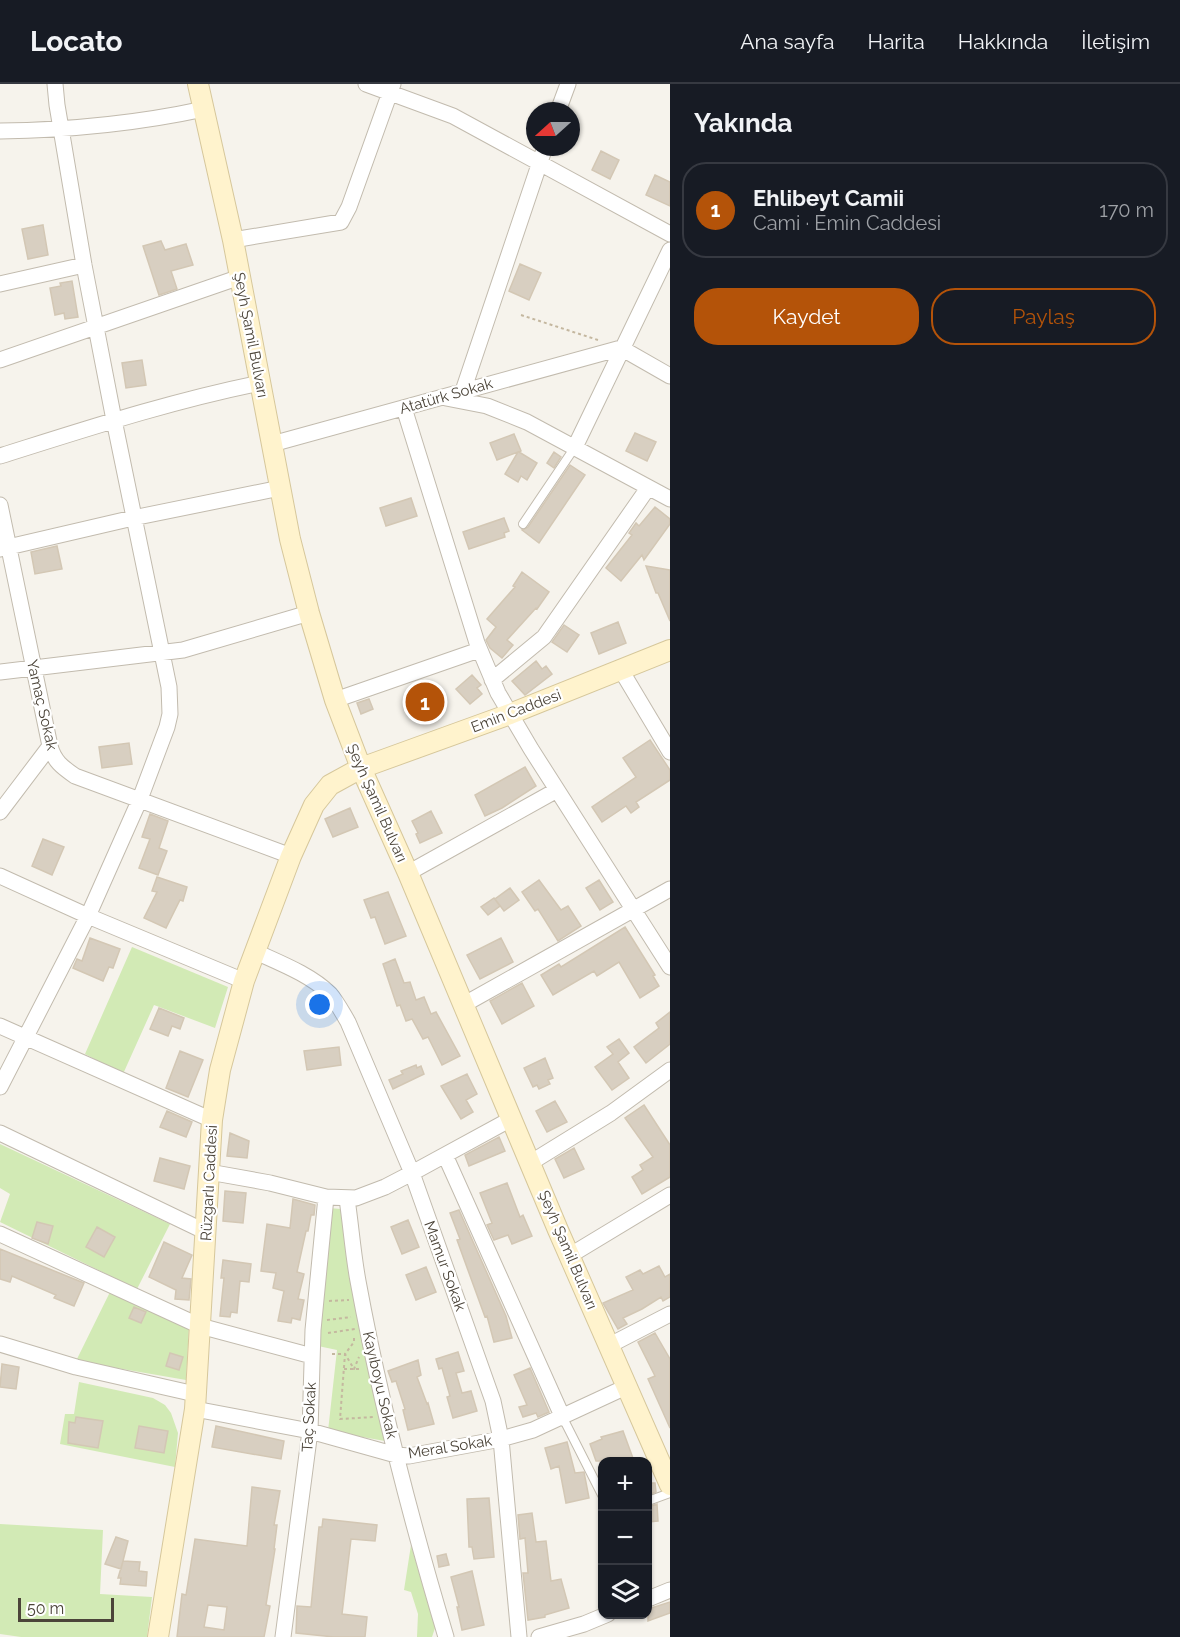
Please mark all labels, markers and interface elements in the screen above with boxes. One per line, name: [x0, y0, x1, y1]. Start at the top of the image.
text: Locato: [30, 25, 122, 58]
text: Ana sayfa: [740, 29, 835, 54]
text: Harita: [868, 29, 925, 54]
text: Hakkında: [958, 29, 1048, 54]
text: İletişim: [1081, 29, 1150, 54]
north arrow: [526, 102, 580, 156]
text: Yakında: [694, 108, 792, 138]
text: Ehlibeyt Camii: [753, 185, 904, 211]
text: 1: [711, 198, 720, 222]
text: 170 m: [1099, 198, 1154, 222]
text: Cami · Emin Caddesi: [753, 211, 941, 235]
street label: Şeyh Şamil Bulvarı: [230, 271, 272, 399]
button: Kaydet: [694, 288, 919, 345]
button: Paylaş: [931, 288, 1156, 345]
street label: Atatürk Sokak: [397, 374, 495, 418]
street label: Yamaç Sokak: [23, 658, 61, 752]
pin: 1: [406, 680, 444, 724]
street label: Emin Caddesi: [468, 686, 564, 736]
street label: Şeyh Şamil Bulvarı: [343, 741, 411, 865]
your location: [305, 990, 334, 1019]
street label: Rüzgarlı Caddesi: [197, 1125, 221, 1241]
street label: Şeyh Şamil Bulvarı: [535, 1188, 601, 1312]
street label: Mamur Sokak: [420, 1218, 470, 1314]
street label: Kayıboyu Sokak: [359, 1329, 401, 1441]
street label: Taç Sokak: [298, 1382, 320, 1452]
street label: Meral Sokak: [407, 1431, 493, 1463]
map controls: [598, 1457, 652, 1619]
button: +: [598, 1457, 652, 1511]
button: −: [598, 1511, 652, 1565]
button: layers: [598, 1565, 652, 1619]
scale bar: [18, 1595, 114, 1622]
text: 50 m: [27, 1599, 64, 1618]

